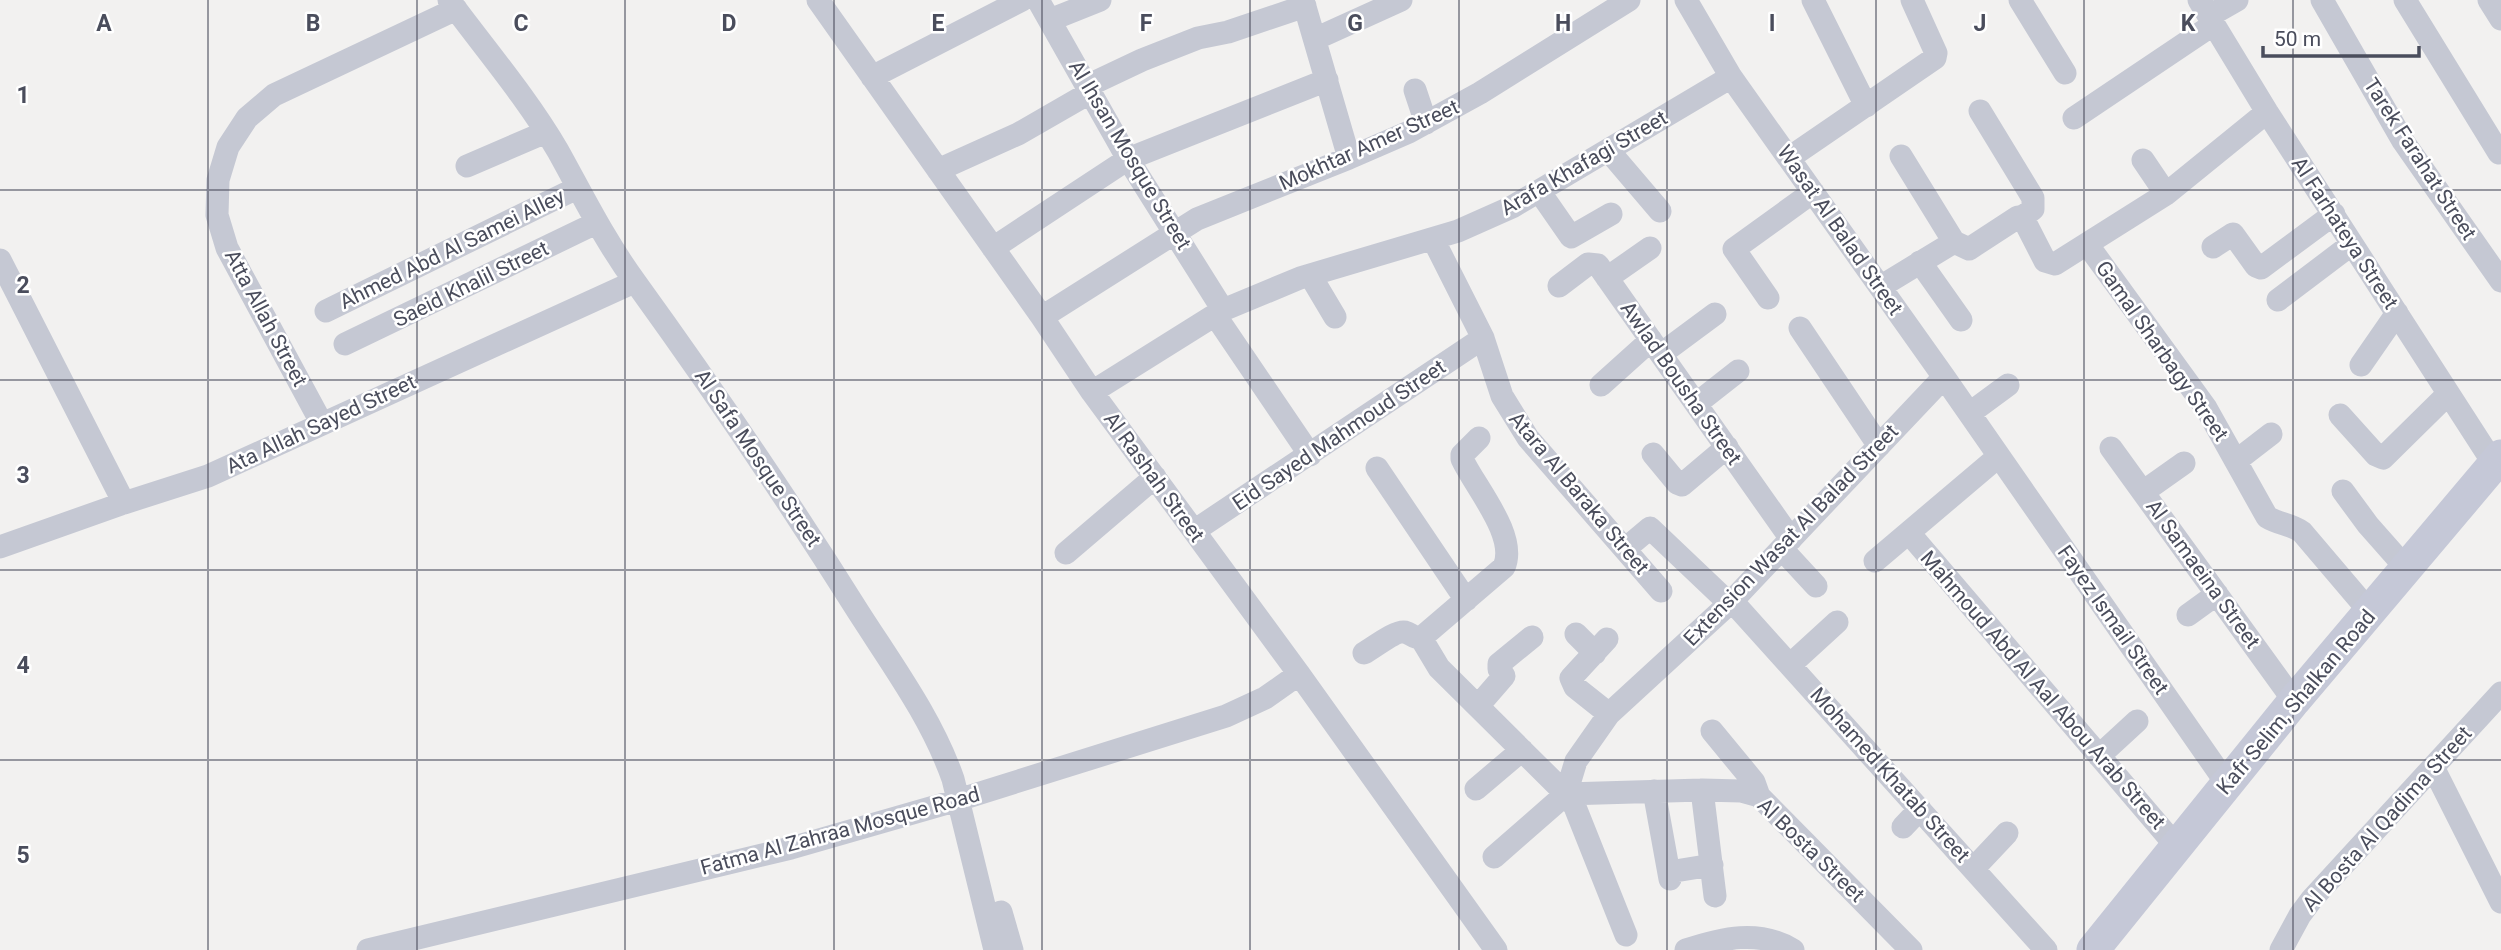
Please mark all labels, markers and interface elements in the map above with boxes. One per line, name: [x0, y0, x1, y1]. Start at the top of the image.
text: A: [96, 10, 112, 37]
text: B: [306, 10, 320, 37]
text: C: [513, 10, 529, 37]
text: D: [722, 10, 736, 37]
text: E: [932, 10, 945, 37]
text: F: [1140, 10, 1153, 37]
text: G: [1347, 10, 1363, 37]
text: H: [1555, 10, 1571, 37]
text: I: [1769, 10, 1775, 37]
text: J: [1974, 10, 1986, 37]
text: K: [2181, 10, 2196, 37]
scale bar: [2263, 14, 2419, 58]
text: 50 m: [2274, 27, 2321, 51]
street label: Al Ihsan Mosque Street: [1064, 56, 1196, 254]
street label: Tarek Farahat Street: [2359, 74, 2481, 244]
text: 1: [16, 82, 30, 109]
street label: Mokhtar Amer Street: [1275, 95, 1463, 195]
street label: Arafa Khafagi Street: [1497, 106, 1672, 220]
street label: Wasat Al Balad Street: [1772, 141, 1908, 320]
street label: Al Farhateya Street: [2287, 152, 2403, 314]
street label: Ahmed Abd Al Samei Alley: [336, 184, 568, 314]
street label: Saeid Khalil Street: [390, 236, 552, 332]
street label: Atta Allah Street: [220, 246, 312, 391]
street label: Gamal Sharbagy Street: [2091, 256, 2233, 446]
text: 2: [16, 272, 30, 299]
street label: Awlad Bousha Street: [1616, 297, 1746, 469]
street label: Eid Sayed Mahmoud Street: [1228, 355, 1450, 515]
street label: Al Safa Mosque Street: [690, 365, 826, 551]
street label: Ata Allah Sayed Street: [222, 369, 420, 478]
street label: Al Rashah Street: [1099, 407, 1209, 547]
street label: Atara Al Baraka Street: [1504, 407, 1654, 579]
street label: Extension Wasat Al Balad Street: [1679, 419, 1903, 651]
text: 3: [16, 462, 30, 489]
street label: Al Samaeina Street: [2141, 495, 2265, 653]
street label: Fayez Ismail Street: [2053, 541, 2173, 699]
street label: Mahmoud Abd Al Aal Abou Arab Street: [1916, 546, 2171, 834]
street label: Kafr Selim, Shalkan Road: [2212, 605, 2380, 799]
text: 4: [16, 652, 30, 679]
street label: Mohamed Khatab Street: [1805, 683, 1975, 867]
street label: Al Bosta Al Qadima Street: [2298, 721, 2477, 916]
street label: Fatma Al Zahraa Mosque Road: [698, 782, 982, 880]
street label: Al Bosta Street: [1753, 793, 1869, 907]
text: 5: [16, 842, 30, 869]

